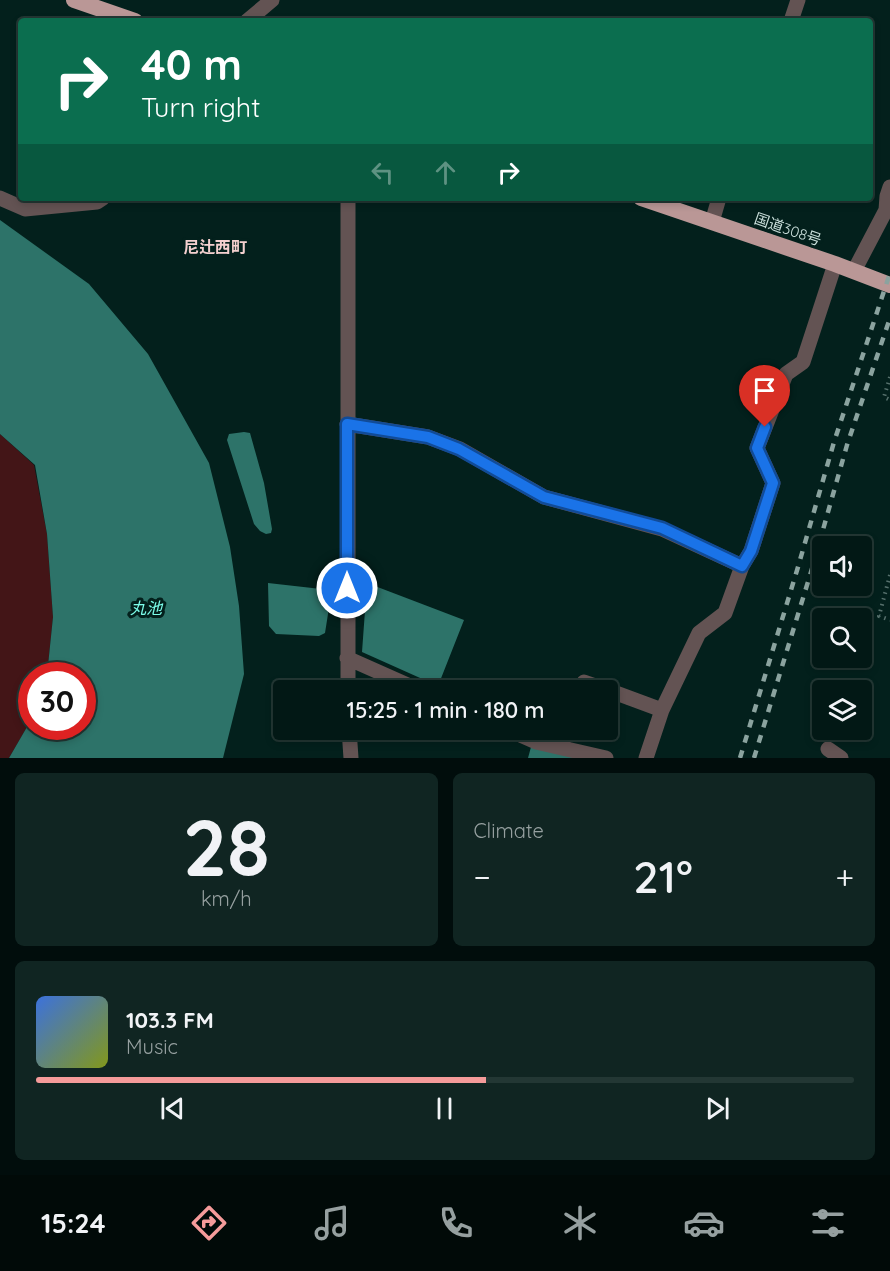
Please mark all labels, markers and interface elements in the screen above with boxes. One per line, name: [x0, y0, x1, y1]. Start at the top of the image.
text: 40 m: [141, 38, 242, 91]
icon: right: [42, 42, 120, 120]
text: Turn right: [141, 90, 260, 124]
icon: left: [366, 156, 399, 189]
icon: ahead: [429, 156, 462, 189]
icon: right: [492, 156, 525, 189]
street label: 国道308号: [752, 209, 824, 249]
district label: 尼辻西町: [183, 237, 247, 257]
pin: [739, 365, 790, 427]
icon: arrive: [748, 374, 781, 407]
map controls: [812, 536, 872, 740]
button: sound: [812, 536, 872, 596]
position arrow: [315, 556, 379, 620]
water label: 丸池: [130, 598, 164, 618]
button: search: [812, 608, 872, 668]
speed limit sign: 30: [18, 662, 96, 740]
button: layers: [812, 680, 872, 740]
text: 15:25 · 1 min · 180 m: [347, 696, 544, 724]
text: 28: [183, 798, 270, 896]
text: Climate: [474, 818, 544, 843]
text: 21°: [633, 848, 693, 904]
text: −: [474, 856, 491, 897]
text: +: [835, 856, 854, 897]
text: km/h: [201, 886, 252, 911]
text: 103.3 FM: [126, 1006, 214, 1034]
text: Music: [126, 1034, 178, 1059]
icon: previous: [156, 1092, 189, 1125]
icon: pause: [428, 1092, 461, 1125]
icon: next: [701, 1092, 734, 1125]
icon: directions: [188, 1202, 230, 1244]
icon: music: [311, 1202, 353, 1244]
icon: phone: [435, 1202, 477, 1244]
icon: climate: [559, 1202, 601, 1244]
icon: car: [683, 1202, 725, 1244]
icon: filters: [807, 1202, 849, 1244]
text: 15:24: [41, 1206, 106, 1240]

